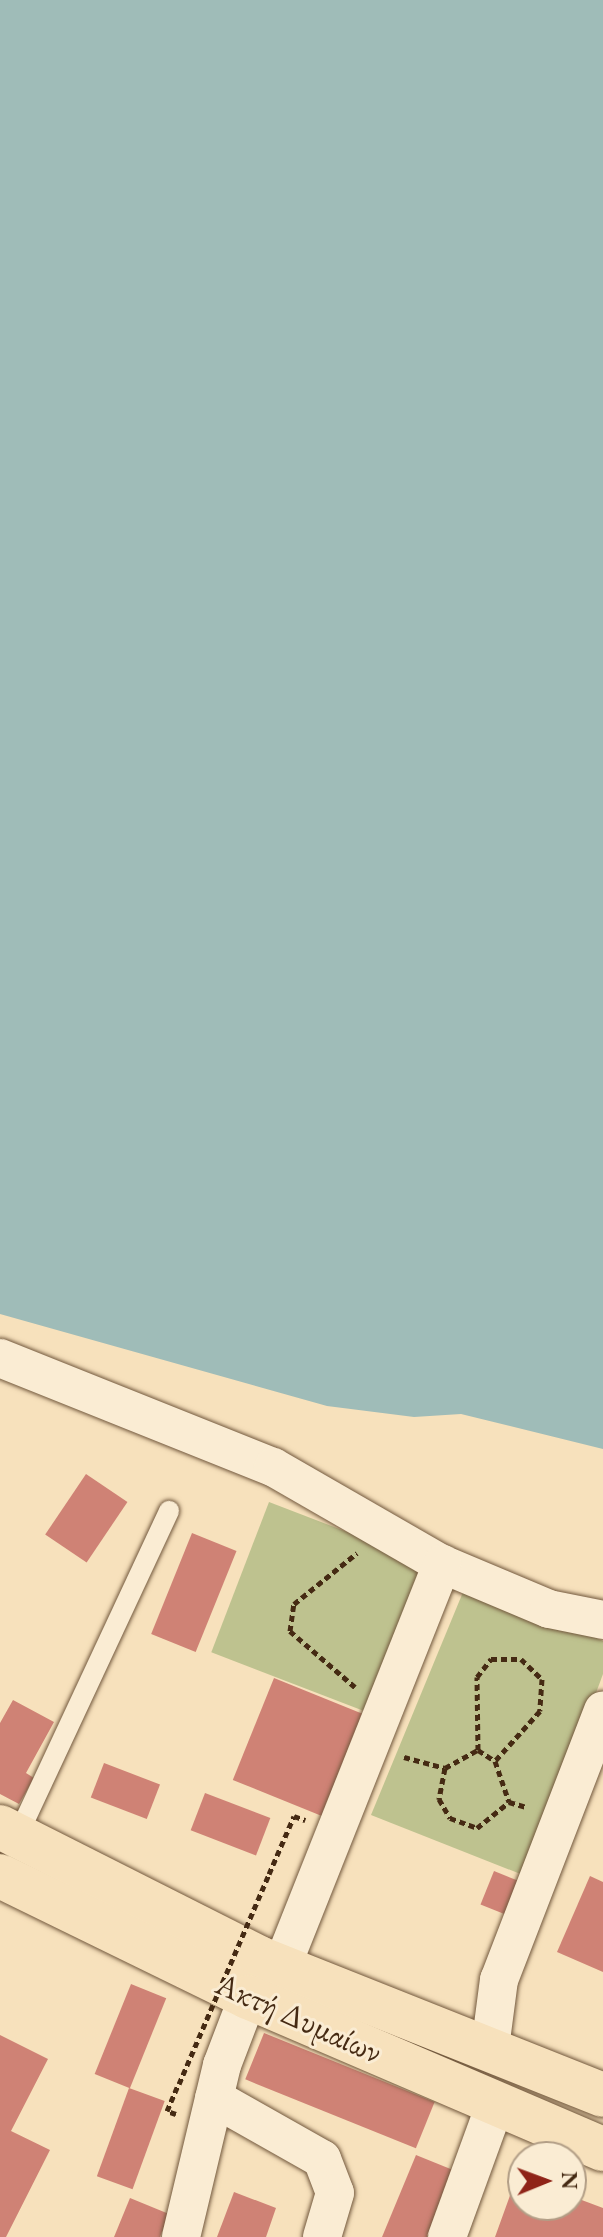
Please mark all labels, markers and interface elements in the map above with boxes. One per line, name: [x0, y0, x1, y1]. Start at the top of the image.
street label: Ακτή Δυμαίων: [210, 1964, 388, 2072]
north arrow: [507, 2141, 587, 2221]
text: N: [555, 2171, 584, 2190]

